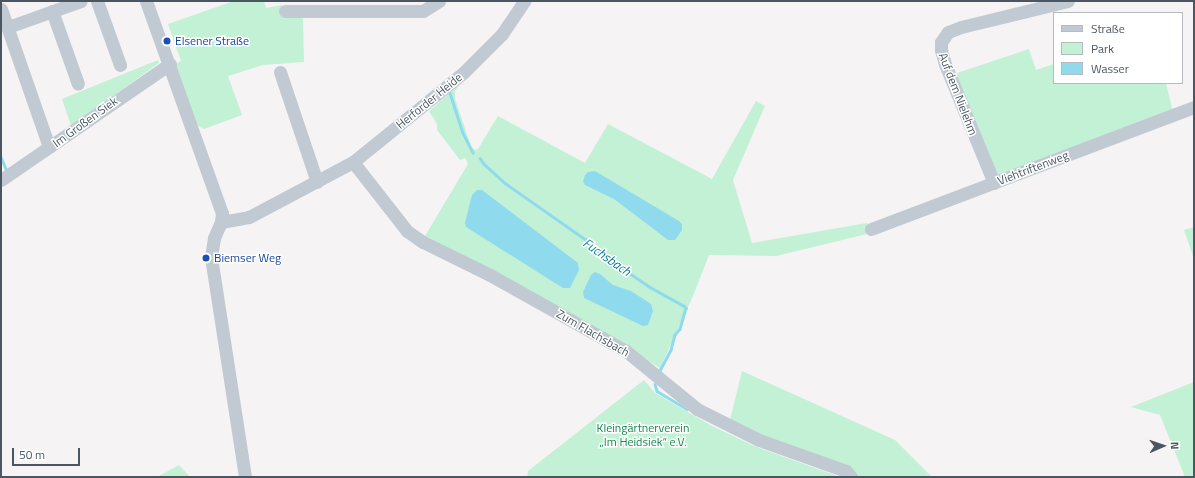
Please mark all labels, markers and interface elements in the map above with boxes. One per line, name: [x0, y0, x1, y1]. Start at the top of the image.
legend: [1053, 12, 1183, 84]
text: Straße: [1091, 19, 1125, 38]
place label: Elsener Straße: [175, 34, 249, 48]
marker: Elsener Straße: [162, 36, 172, 46]
text: Park: [1091, 39, 1114, 58]
street label: Auf dem Nielehm: [936, 51, 980, 137]
text: Wasser: [1091, 59, 1129, 78]
street label: Herforder Heide: [393, 70, 465, 132]
street label: Im Großen Siek: [50, 94, 120, 150]
street label: Viehtriftenweg: [995, 148, 1071, 188]
water label: Fuchsbach: [580, 235, 634, 279]
place label: Biemser Weg: [214, 251, 281, 265]
marker: Biemser Weg: [201, 253, 211, 263]
street label: Zum Flachsbach: [554, 306, 632, 360]
park label: Kleingärtnerverein „Im Heidsiek“ e.V.: [597, 421, 689, 449]
north arrow: [1143, 426, 1183, 466]
scale bar: [14, 440, 82, 466]
text: N: [1167, 441, 1183, 450]
text: 50 m: [19, 445, 45, 464]

